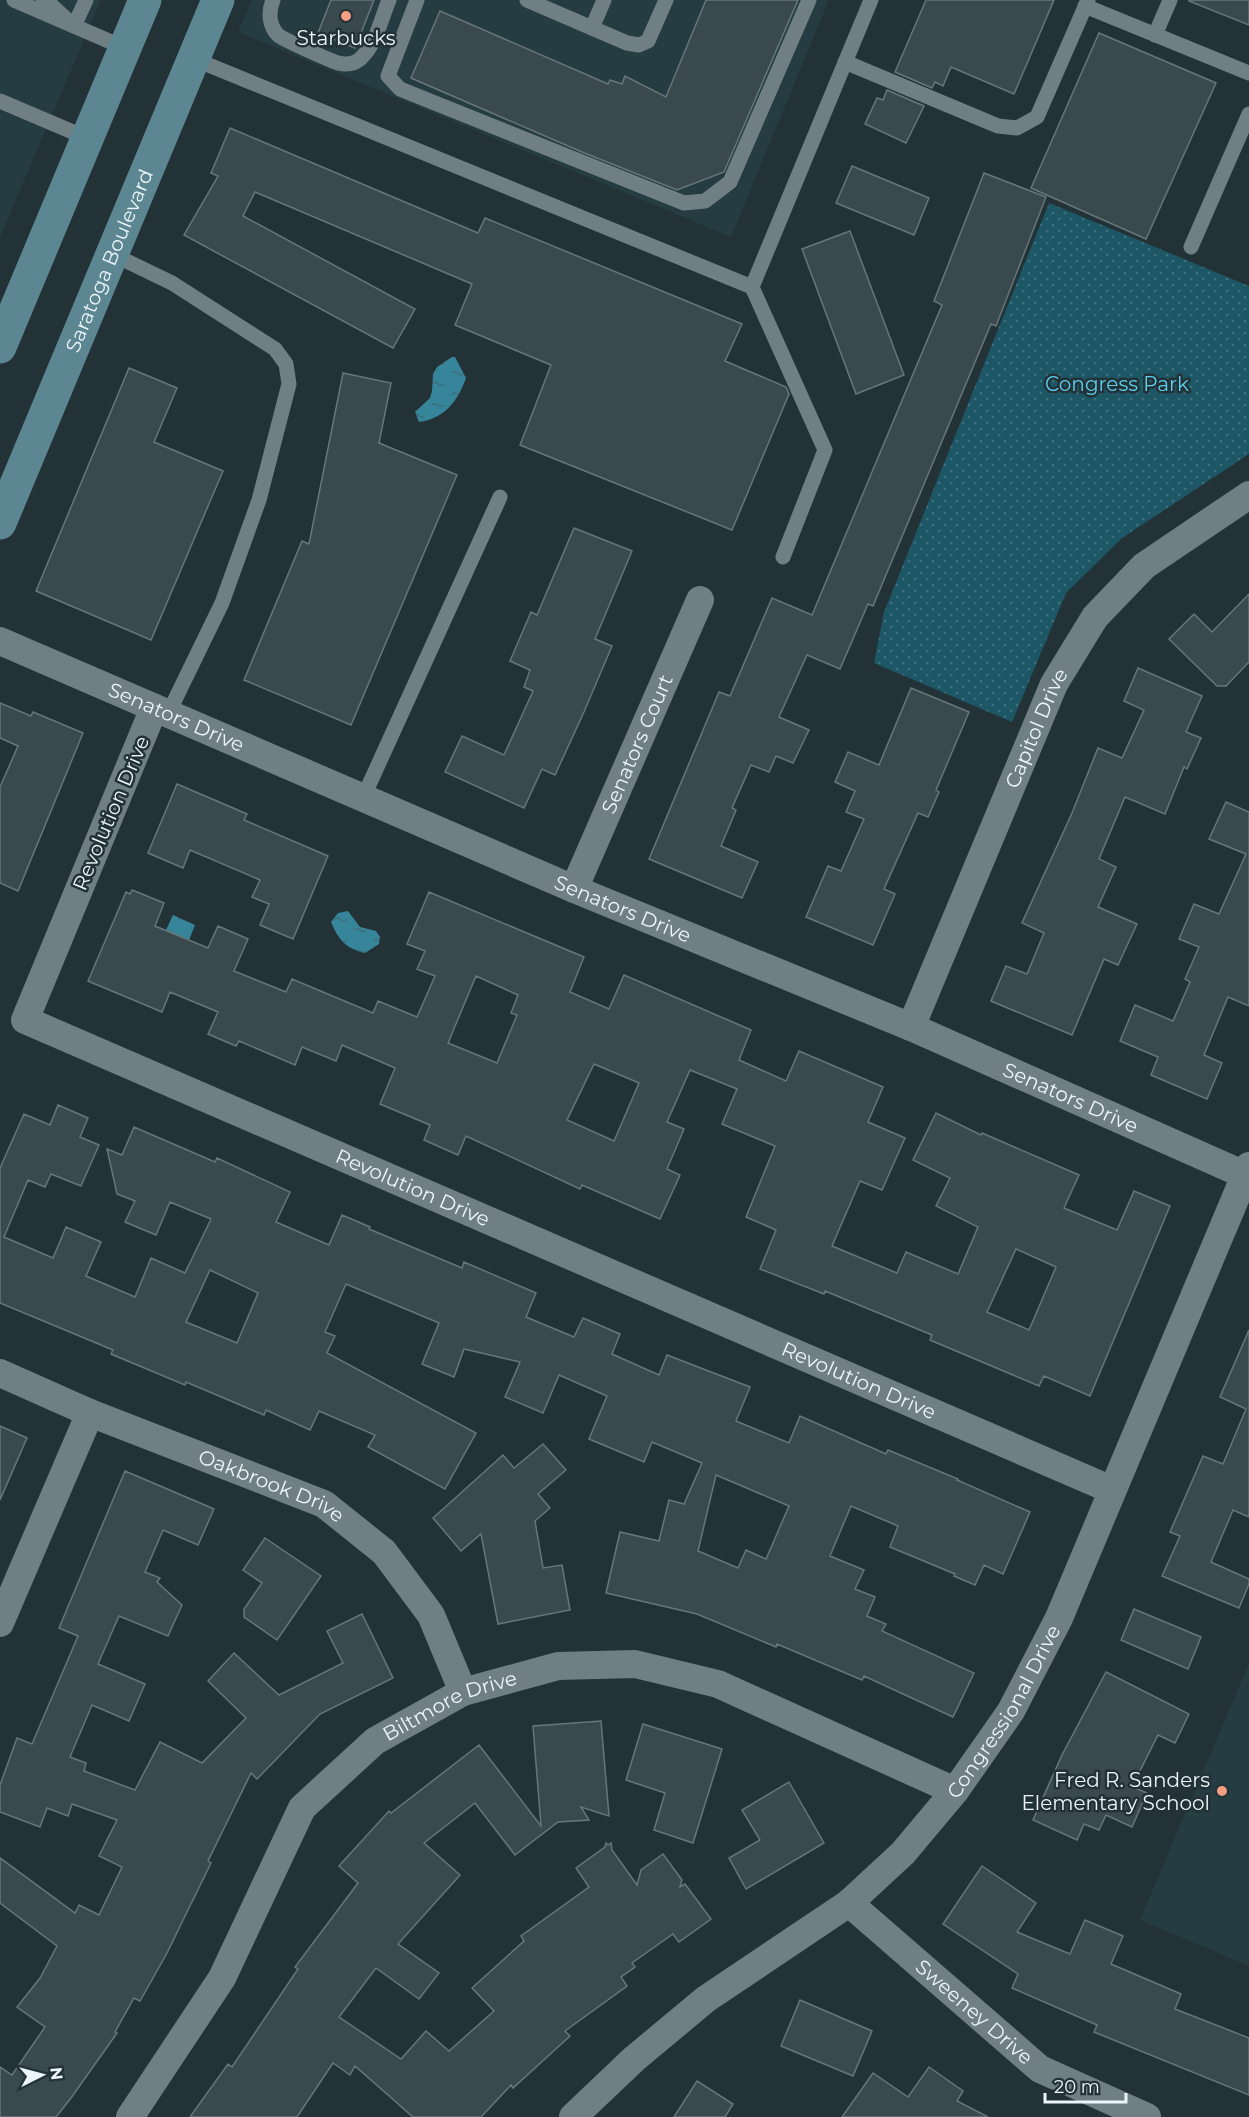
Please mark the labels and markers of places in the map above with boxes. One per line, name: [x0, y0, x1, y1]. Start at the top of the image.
marker: Starbucks: [339, 9, 353, 23]
place label: Starbucks: [296, 26, 396, 50]
place label: Fred R. Sanders Elementary School: [1021, 1768, 1210, 1815]
marker: Fred R. Sanders Elementary School: [1215, 1784, 1229, 1798]

